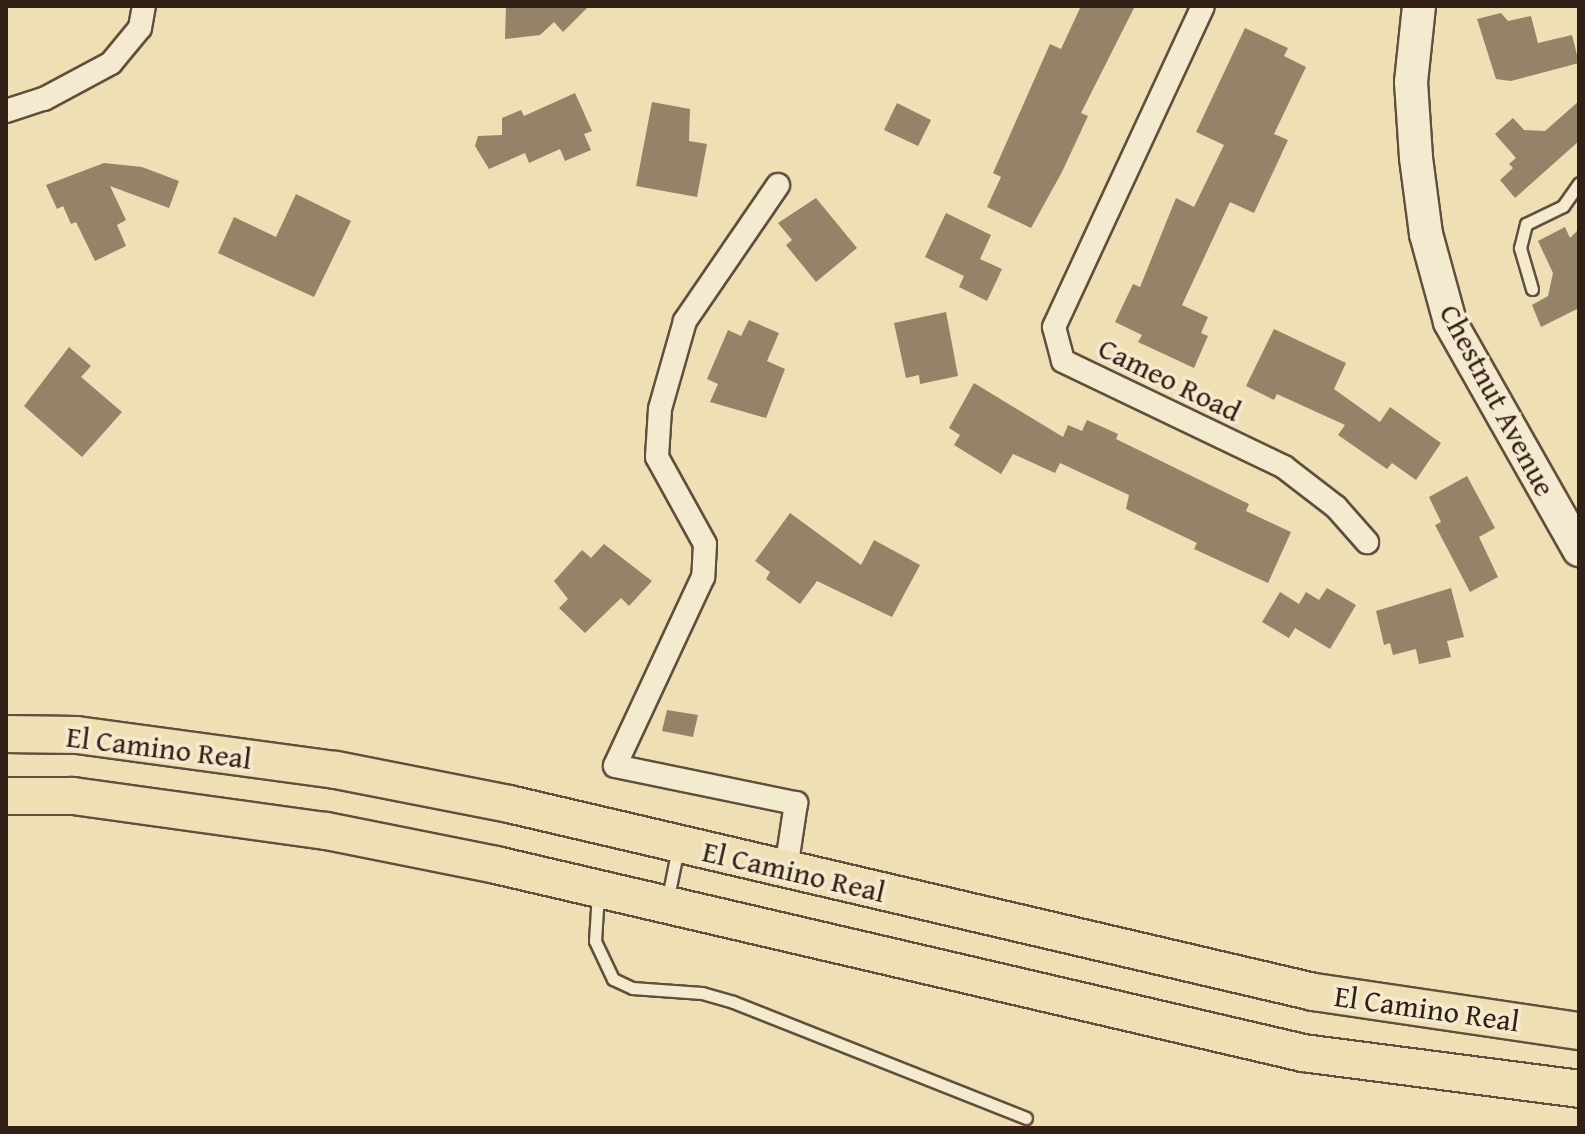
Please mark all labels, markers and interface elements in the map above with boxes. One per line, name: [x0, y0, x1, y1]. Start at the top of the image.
street label: Chestnut Avenue: [1432, 298, 1564, 502]
street label: Cameo Road: [1093, 329, 1247, 429]
street label: El Camino Real: [64, 718, 254, 776]
street label: El Camino Real: [699, 833, 889, 909]
street label: El Camino Real: [1332, 977, 1522, 1039]

